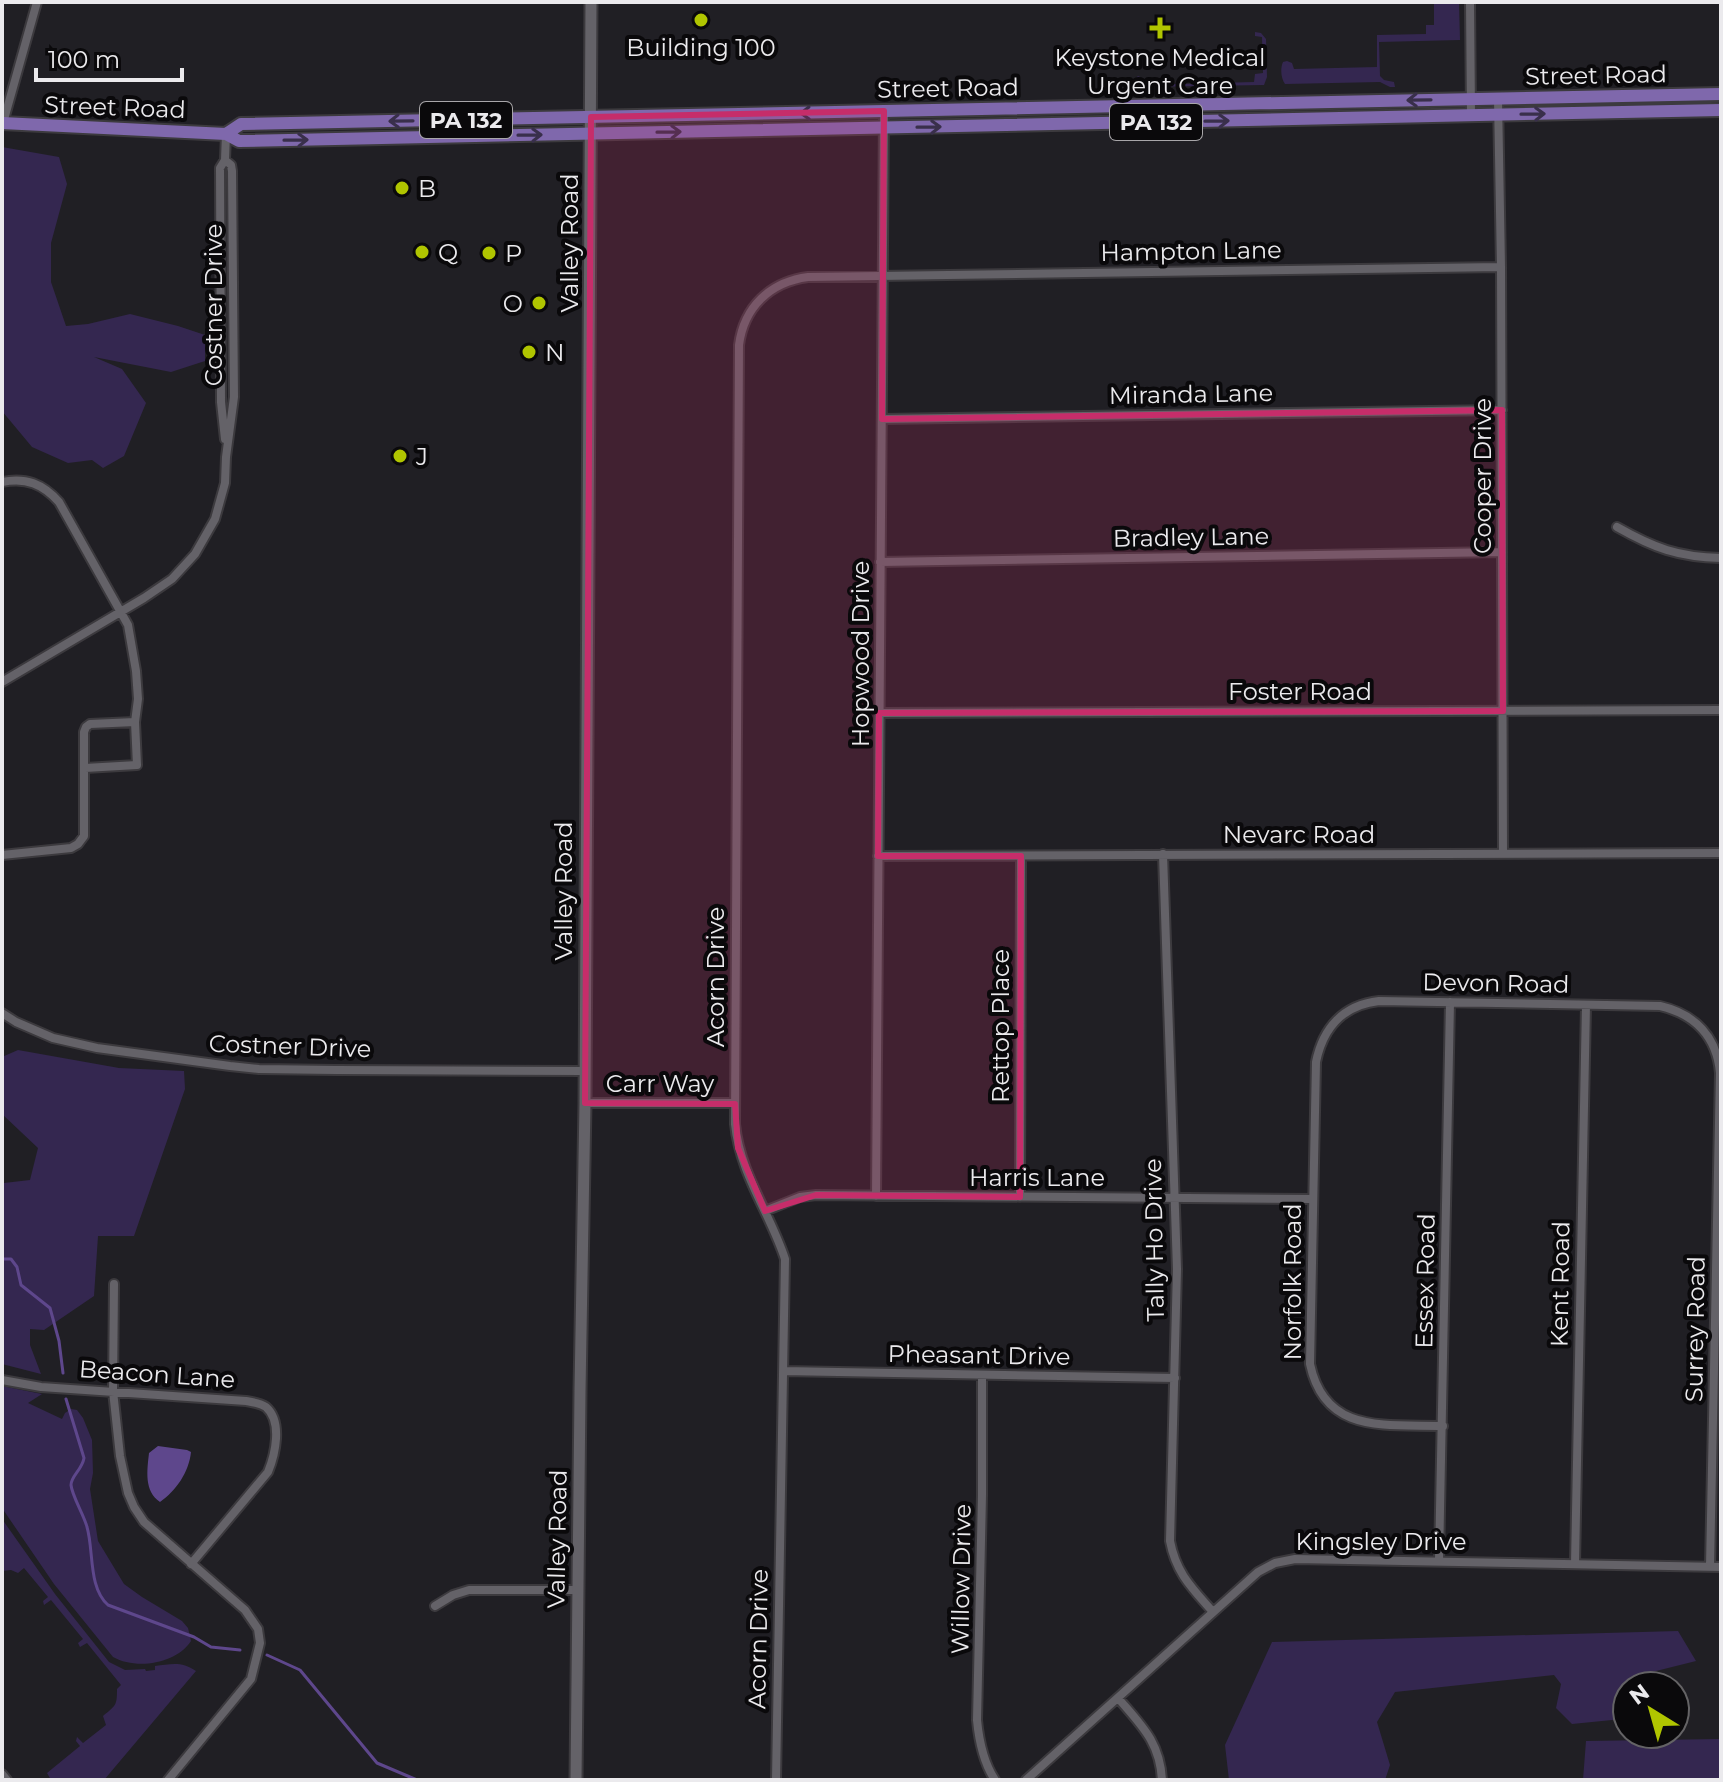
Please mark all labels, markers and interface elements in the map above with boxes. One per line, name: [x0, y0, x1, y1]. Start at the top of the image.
marker: Building 100: [692, 11, 710, 29]
marker: Keystone Medical Urgent Care: [1149, 17, 1171, 39]
scale bar: [36, 32, 182, 82]
place label: Building 100: [626, 33, 776, 62]
place label: Keystone Medical Urgent Care: [1054, 43, 1266, 100]
text: 100 m: [48, 45, 120, 74]
street label: Street Road: [1525, 59, 1667, 91]
street label: Street Road: [877, 72, 1019, 104]
street label: Street Road: [44, 90, 186, 124]
one-way arrow: [1406, 93, 1433, 108]
road number: PA 132: [420, 102, 512, 138]
road number: PA 132: [1110, 104, 1202, 140]
one-way arrow: [799, 105, 826, 120]
one-way arrow: [1519, 106, 1546, 122]
one-way arrow: [388, 113, 415, 129]
one-way arrow: [1203, 113, 1230, 128]
one-way arrow: [915, 119, 942, 134]
one-way arrow: [655, 125, 682, 140]
one-way arrow: [516, 127, 543, 143]
one-way arrow: [282, 132, 309, 148]
place label: B: [418, 174, 436, 203]
street label: Valley Road: [555, 174, 584, 312]
marker: B: [393, 179, 411, 197]
street label: Costner Drive: [199, 224, 228, 386]
street label: Hampton Lane: [1100, 235, 1282, 267]
place label: Q: [438, 238, 458, 267]
place label: P: [505, 239, 522, 268]
marker: Q: [413, 243, 431, 261]
marker: P: [480, 244, 498, 262]
place label: O: [503, 289, 523, 318]
marker: O: [530, 294, 548, 312]
place label: N: [545, 338, 565, 367]
marker: N: [520, 343, 538, 361]
street label: Miranda Lane: [1109, 378, 1273, 410]
street label: Cooper Drive: [1468, 398, 1497, 554]
place label: J: [415, 442, 428, 471]
marker: J: [391, 447, 409, 465]
street label: Bradley Lane: [1113, 521, 1269, 553]
street label: Hopwood Drive: [846, 561, 875, 747]
street label: Foster Road: [1228, 677, 1372, 706]
street label: Nevarc Road: [1223, 820, 1375, 849]
street label: Valley Road: [549, 822, 578, 960]
street label: Acorn Drive: [701, 907, 730, 1047]
street label: Rettop Place: [986, 949, 1015, 1103]
street label: Devon Road: [1422, 967, 1570, 999]
street label: Costner Drive: [208, 1029, 372, 1063]
street label: Carr Way: [606, 1069, 714, 1098]
street label: Tally Ho Drive: [1138, 1158, 1170, 1322]
street label: Harris Lane: [969, 1163, 1105, 1192]
street label: Norfolk Road: [1278, 1203, 1307, 1361]
street label: Essex Road: [1409, 1213, 1441, 1349]
street label: Kent Road: [1544, 1221, 1576, 1347]
street label: Surrey Road: [1679, 1256, 1711, 1402]
street label: Pheasant Drive: [887, 1339, 1071, 1371]
street label: Beacon Lane: [78, 1354, 236, 1394]
street label: Valley Road: [541, 1469, 573, 1609]
street label: Willow Drive: [945, 1503, 977, 1655]
street label: Kingsley Drive: [1296, 1527, 1466, 1556]
street label: Acorn Drive: [742, 1569, 774, 1709]
north arrow: [1611, 1670, 1691, 1750]
text: N: [1624, 1678, 1654, 1711]

